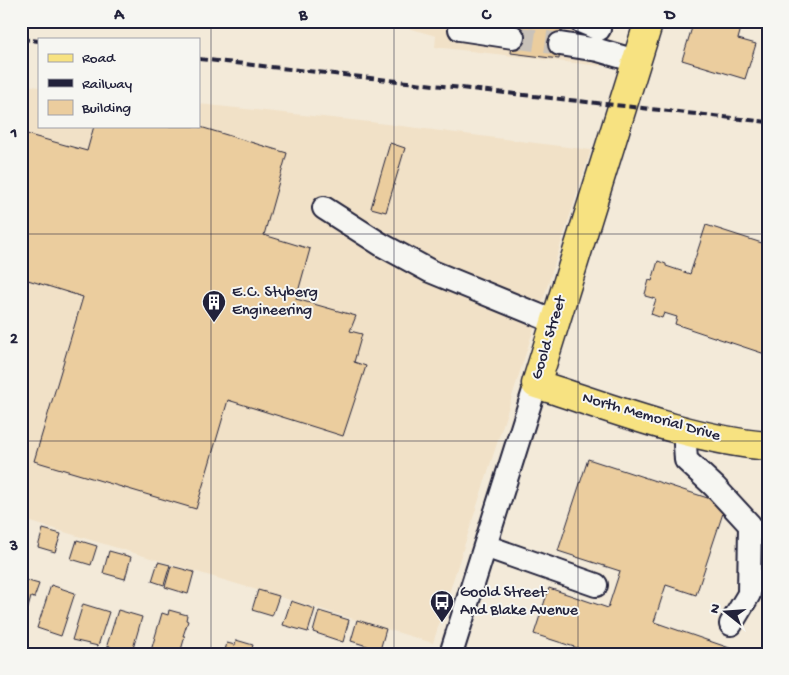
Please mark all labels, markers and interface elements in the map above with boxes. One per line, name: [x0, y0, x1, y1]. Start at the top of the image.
text: A: [113, 7, 125, 26]
text: B: [298, 7, 308, 26]
text: C: [481, 7, 492, 26]
text: D: [663, 7, 676, 26]
legend: [38, 38, 200, 128]
text: Road: [82, 50, 116, 68]
text: Railway: [82, 76, 133, 94]
text: Building: [81, 100, 131, 118]
text: 1: [10, 125, 17, 144]
place label: E.C. Styberg Engineering: [232, 284, 318, 321]
building icon: E.C. Styberg Engineering: [201, 289, 227, 323]
street label: Goold Street: [528, 293, 572, 382]
text: 2: [10, 331, 18, 350]
street label: North Memorial Drive: [580, 389, 723, 447]
text: 3: [9, 538, 18, 557]
place label: Goold Street And Blake Avenue: [460, 584, 579, 621]
north arrow: [702, 588, 752, 638]
bus stop icon: Goold Street And Blake Avenue: [429, 589, 455, 623]
text: N: [706, 602, 725, 616]

